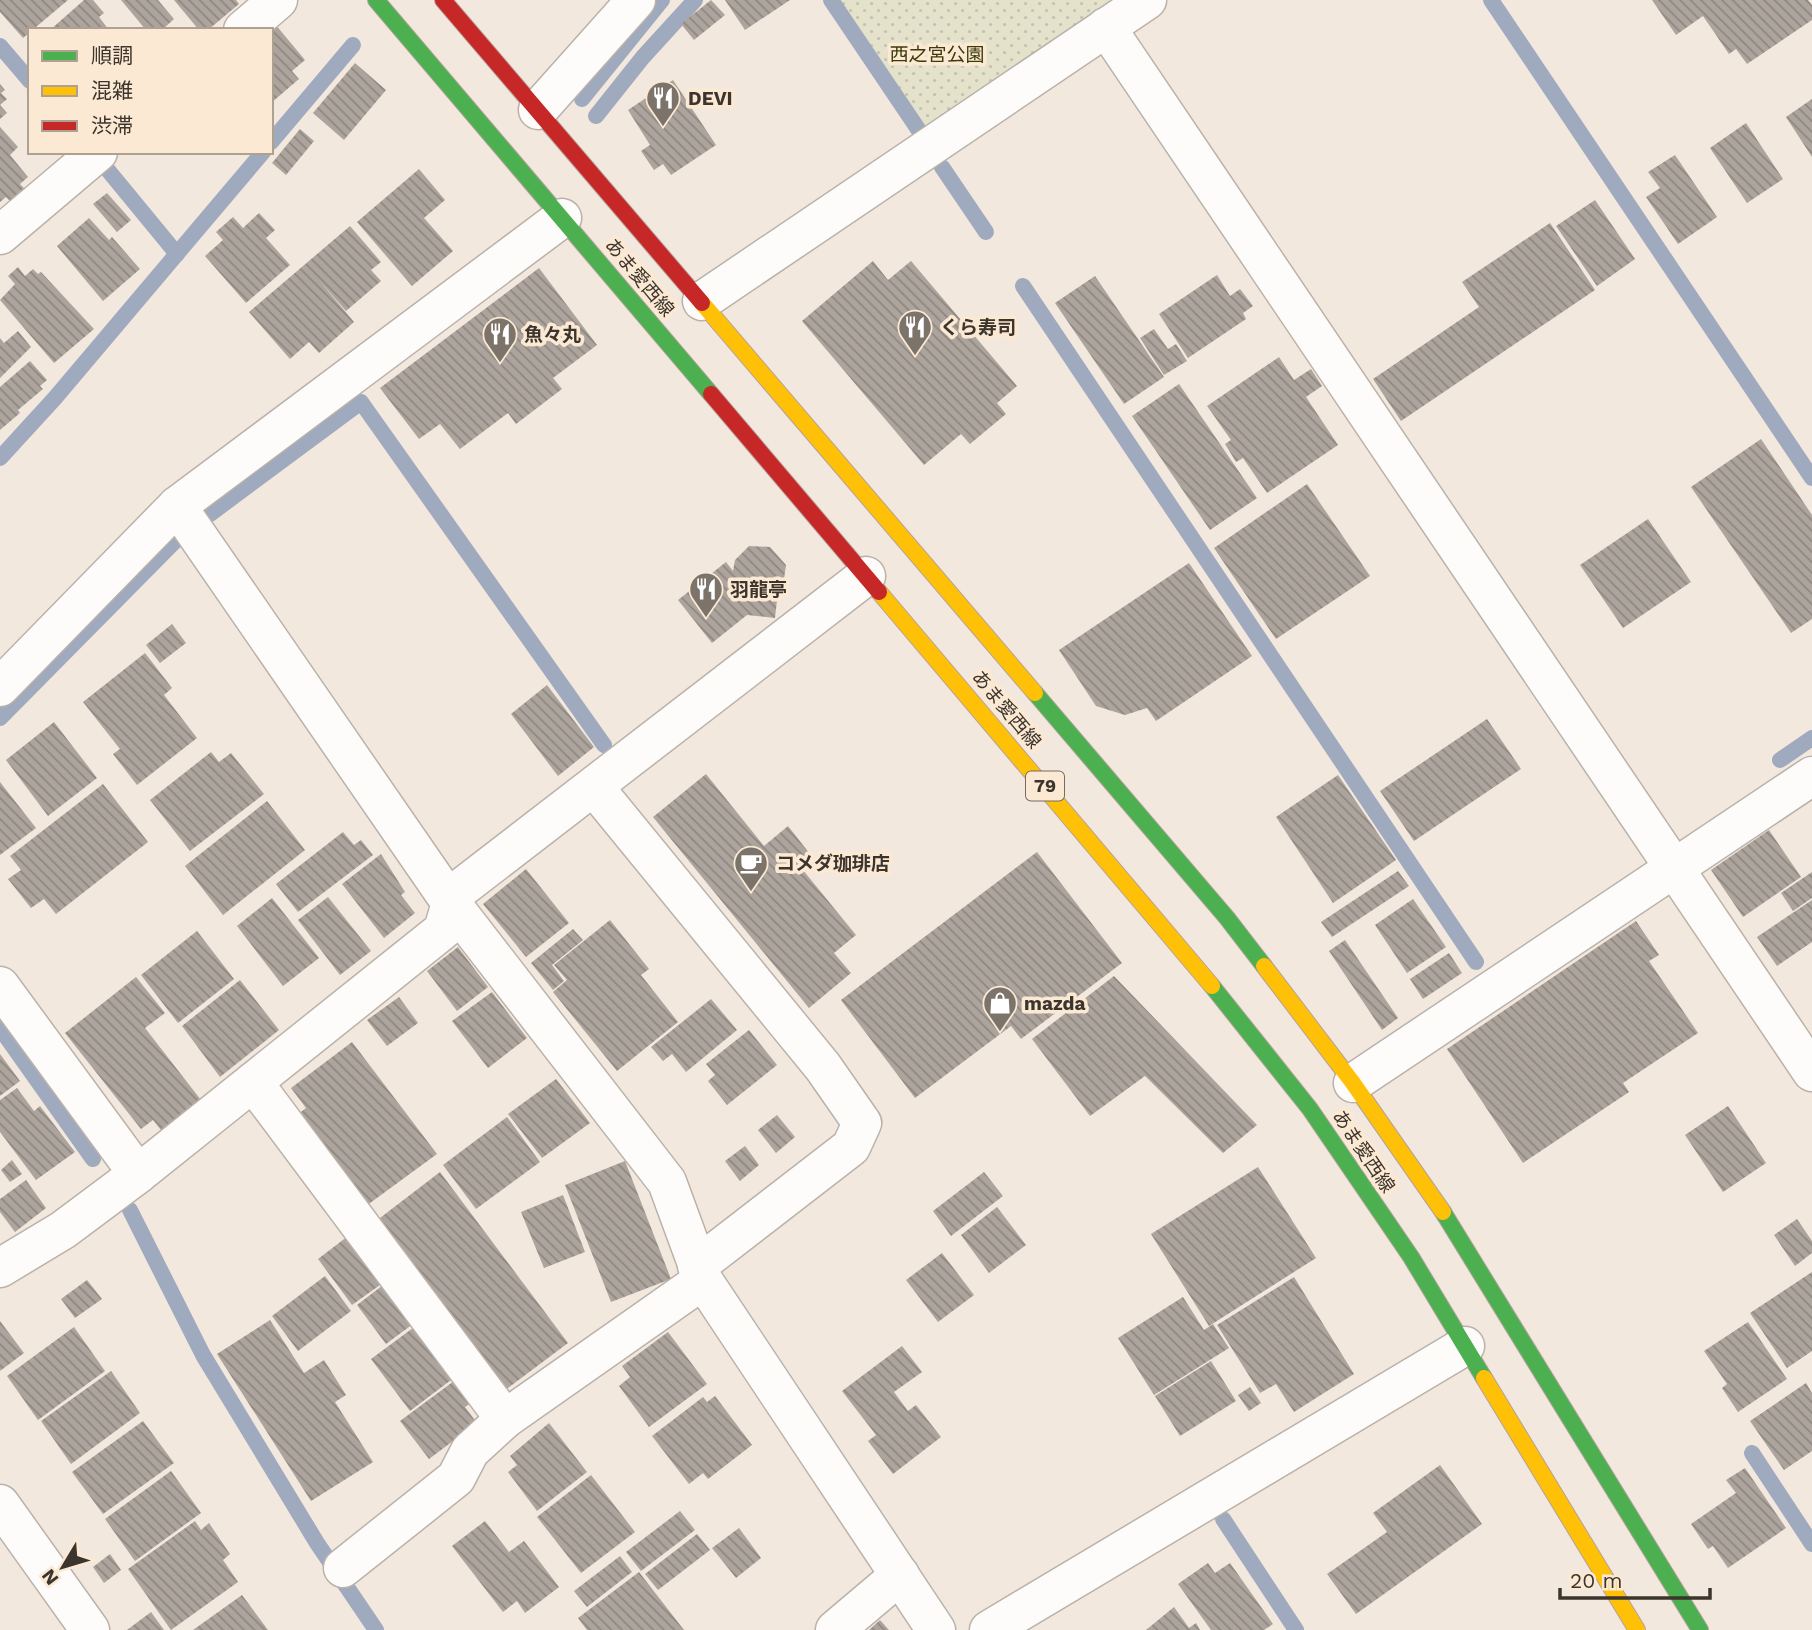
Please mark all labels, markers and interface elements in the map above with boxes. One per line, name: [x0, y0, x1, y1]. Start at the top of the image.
legend: [28, 28, 273, 154]
text: 順調: [91, 43, 133, 68]
park label: 西之宮公園: [889, 43, 985, 66]
text: 混雑: [91, 78, 133, 103]
restaurant icon: DEVI: [644, 79, 682, 128]
place label: DEVI: [688, 87, 733, 110]
text: 渋滞: [91, 113, 133, 138]
street label: あま愛西線: [600, 234, 679, 321]
restaurant icon: くら寿司: [896, 308, 934, 357]
restaurant icon: 魚々丸: [481, 315, 519, 364]
place label: くら寿司: [940, 316, 1016, 339]
place label: 魚々丸: [524, 323, 581, 346]
restaurant icon: 羽龍亭: [687, 570, 725, 619]
place label: 羽龍亭: [730, 578, 787, 601]
street label: あま愛西線: [967, 666, 1046, 753]
road number: 79: [1026, 772, 1064, 800]
cafe icon: コメダ珈琲店: [732, 844, 770, 893]
place label: コメダ珈琲店: [776, 852, 890, 875]
shop icon: mazda: [981, 984, 1019, 1033]
place label: mazda: [1024, 992, 1086, 1015]
street label: あま愛西線: [1327, 1105, 1400, 1197]
north arrow: [28, 1532, 98, 1602]
scale bar: [1560, 1556, 1710, 1600]
text: N: [37, 1565, 63, 1590]
text: 20 m: [1570, 1568, 1622, 1593]

